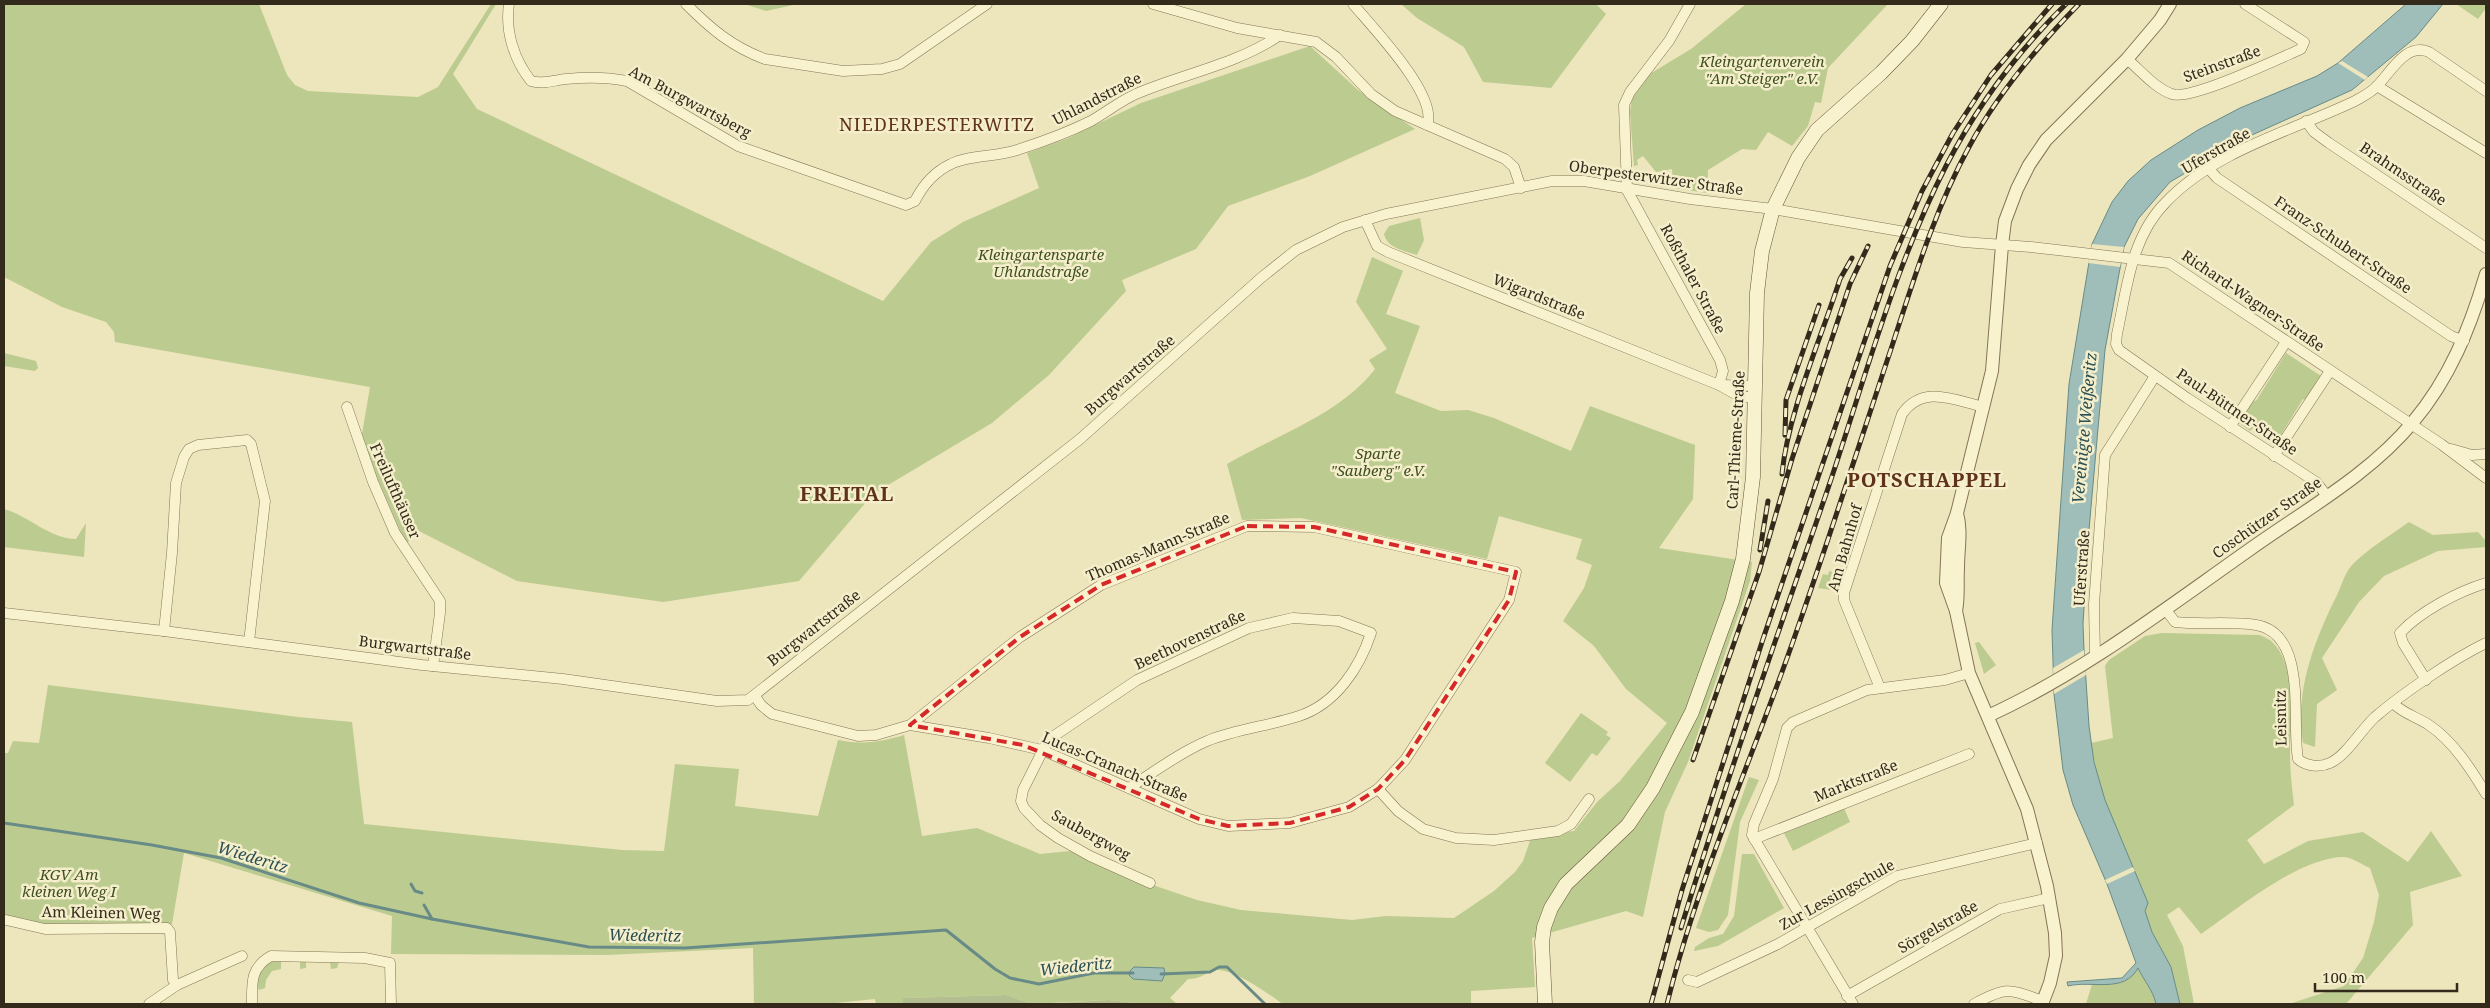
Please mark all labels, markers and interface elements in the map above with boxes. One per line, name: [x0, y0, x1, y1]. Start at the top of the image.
street label: Steinstraße: [2180, 40, 2263, 86]
park label: Kleingartenverein "Am Steiger" e.V.: [1698, 51, 1825, 88]
street label: Am Burgwartsberg: [626, 60, 755, 142]
street label: Uhlandstraße: [1049, 67, 1144, 129]
district label: NIEDERPESTERWITZ: [839, 112, 1035, 136]
street label: Uferstraße: [2177, 122, 2254, 178]
street label: Brahmsstraße: [2356, 137, 2451, 210]
street label: Oberpesterwitzer Straße: [1568, 155, 1745, 199]
street label: Franz-Schubert-Straße: [2271, 191, 2416, 298]
street label: Roßthaler Straße: [1657, 220, 1731, 337]
park label: Kleingartensparte Uhlandstraße: [977, 244, 1105, 281]
street label: Richard-Wagner-Straße: [2178, 245, 2329, 355]
street label: Wigardstraße: [1490, 268, 1589, 324]
street label: Burgwartstraße: [1080, 330, 1179, 419]
water label: Vereinigte Weißeritz: [2066, 351, 2102, 505]
street label: Paul-Büttner-Straße: [2173, 363, 2302, 459]
street label: Carl-Thieme-Straße: [1721, 370, 1749, 510]
street label: Freilufthäuser: [366, 439, 426, 542]
park label: Sparte "Sauberg" e.V.: [1331, 443, 1425, 480]
district label: POTSCHAPPEL: [1847, 466, 2007, 493]
street label: Coschützer Straße: [2208, 472, 2325, 562]
district label: FREITAL: [800, 480, 894, 507]
street label: Am Bahnhof: [1822, 500, 1866, 594]
street label: Thomas-Mann-Straße: [1083, 507, 1233, 585]
street label: Uferstraße: [2068, 529, 2094, 607]
street label: Burgwartstraße: [763, 584, 864, 670]
street label: Beethovenstraße: [1131, 605, 1249, 674]
street label: Burgwartstraße: [358, 630, 473, 664]
street label: Leisnitz: [2270, 690, 2290, 746]
street label: Lucas-Cranach-Straße: [1039, 726, 1191, 806]
street label: Marktstraße: [1811, 754, 1900, 806]
street label: Saubergweg: [1048, 804, 1135, 864]
water label: Wiederitz: [215, 836, 291, 878]
street label: Zur Lessingschule: [1775, 854, 1898, 934]
park label: KGV Am kleinen Weg I: [22, 864, 118, 901]
street label: Sörgelstraße: [1894, 895, 1981, 957]
street label: Am Kleinen Weg: [41, 901, 161, 923]
water label: Wiederitz: [608, 923, 682, 947]
water label: Wiederitz: [1039, 951, 1113, 981]
scale bar: [2315, 960, 2458, 992]
text: 100 m: [2322, 967, 2365, 987]

